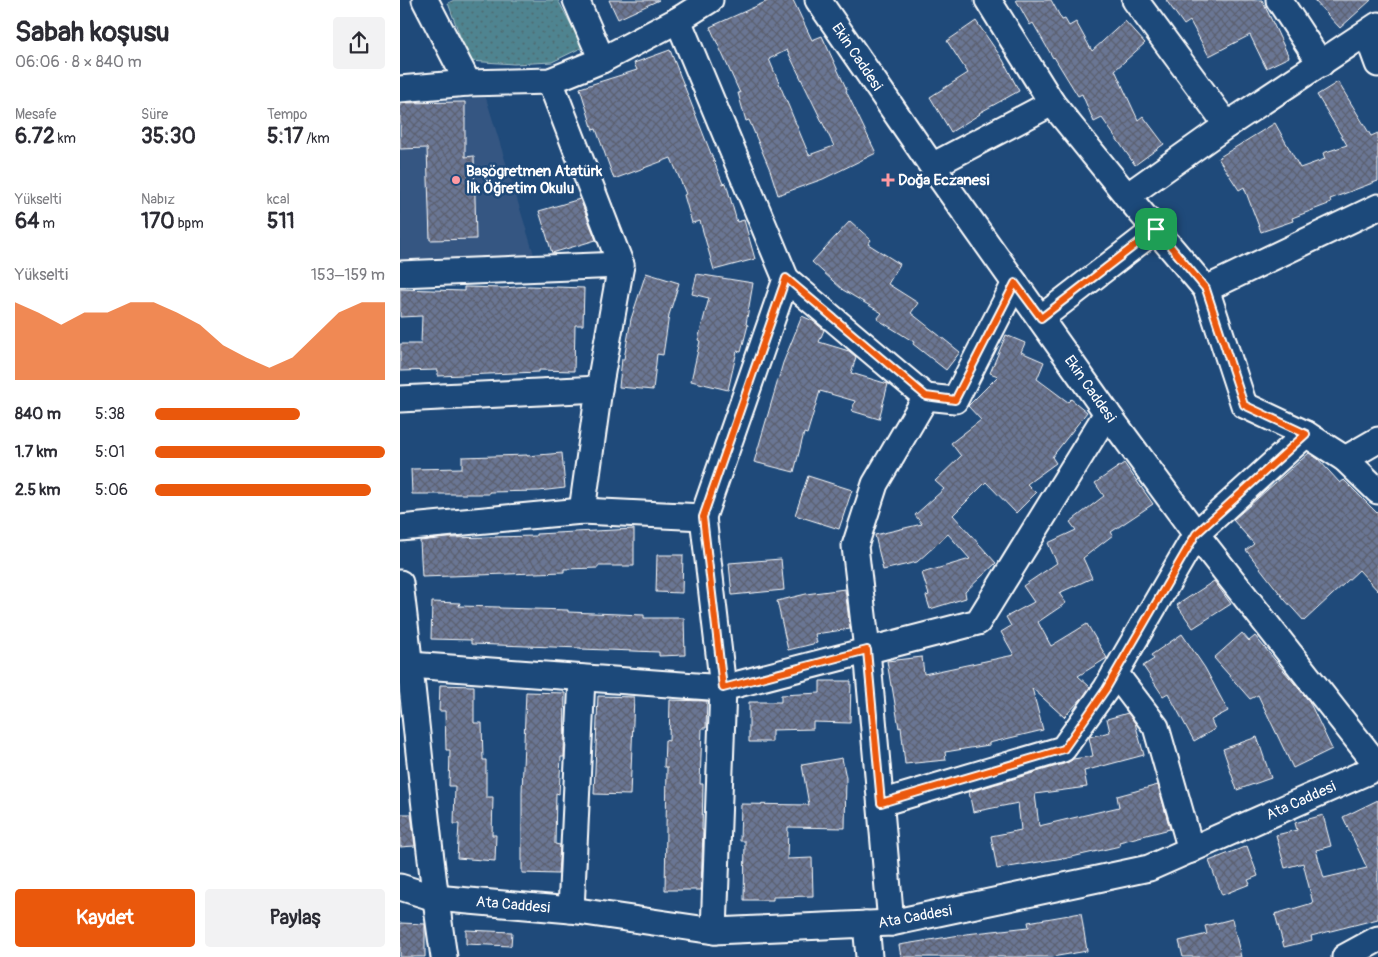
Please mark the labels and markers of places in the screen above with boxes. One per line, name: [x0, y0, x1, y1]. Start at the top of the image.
place label: Başögretmen Atatürk İlk Öğretim Okulu: [466, 162, 603, 198]
place label: Doğa Eczanesi: [898, 171, 990, 190]
marker: Başögretmen Atatürk İlk Öğretim Okulu: [450, 174, 462, 186]
marker: Doğa Eczanesi: [882, 174, 894, 186]
pin: [1135, 208, 1177, 250]

